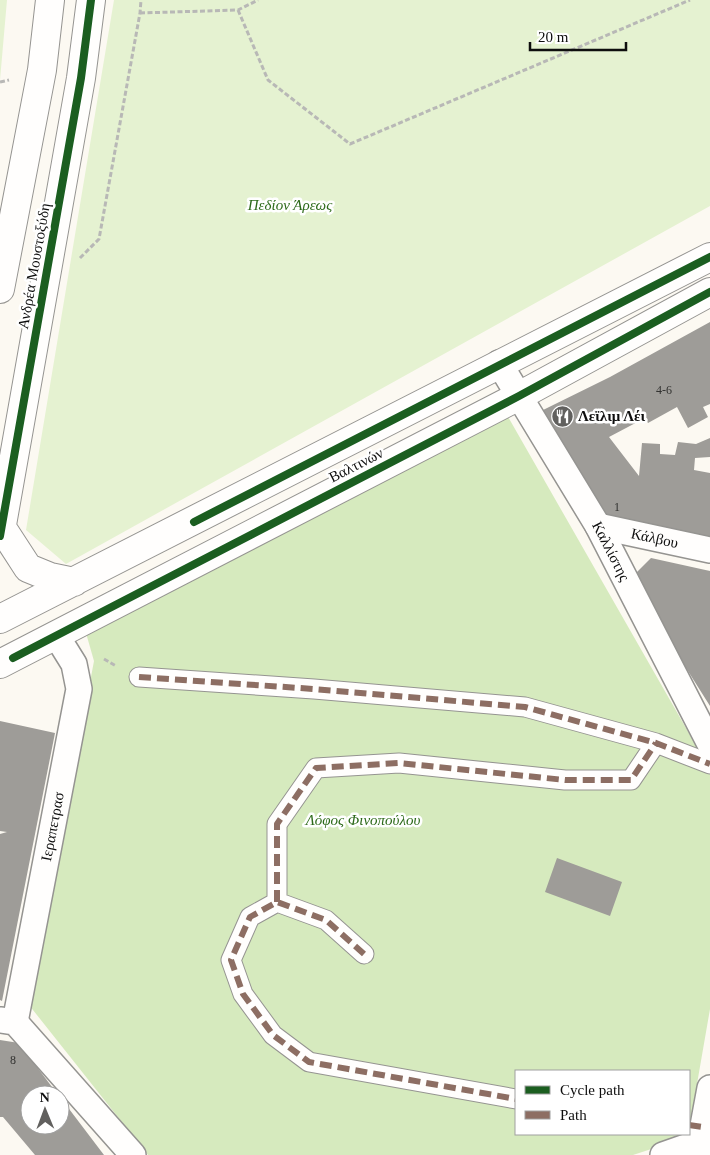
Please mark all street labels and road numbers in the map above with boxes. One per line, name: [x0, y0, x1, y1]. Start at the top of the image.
street label: Ανδρέα Μουστοξύδη: [15, 201, 53, 330]
street label: Βαλτινών: [326, 444, 386, 485]
street label: Καλλίστης: [589, 519, 633, 584]
street label: Κάλβου: [630, 525, 680, 551]
street label: Ιεραπετρασ: [38, 791, 67, 862]

